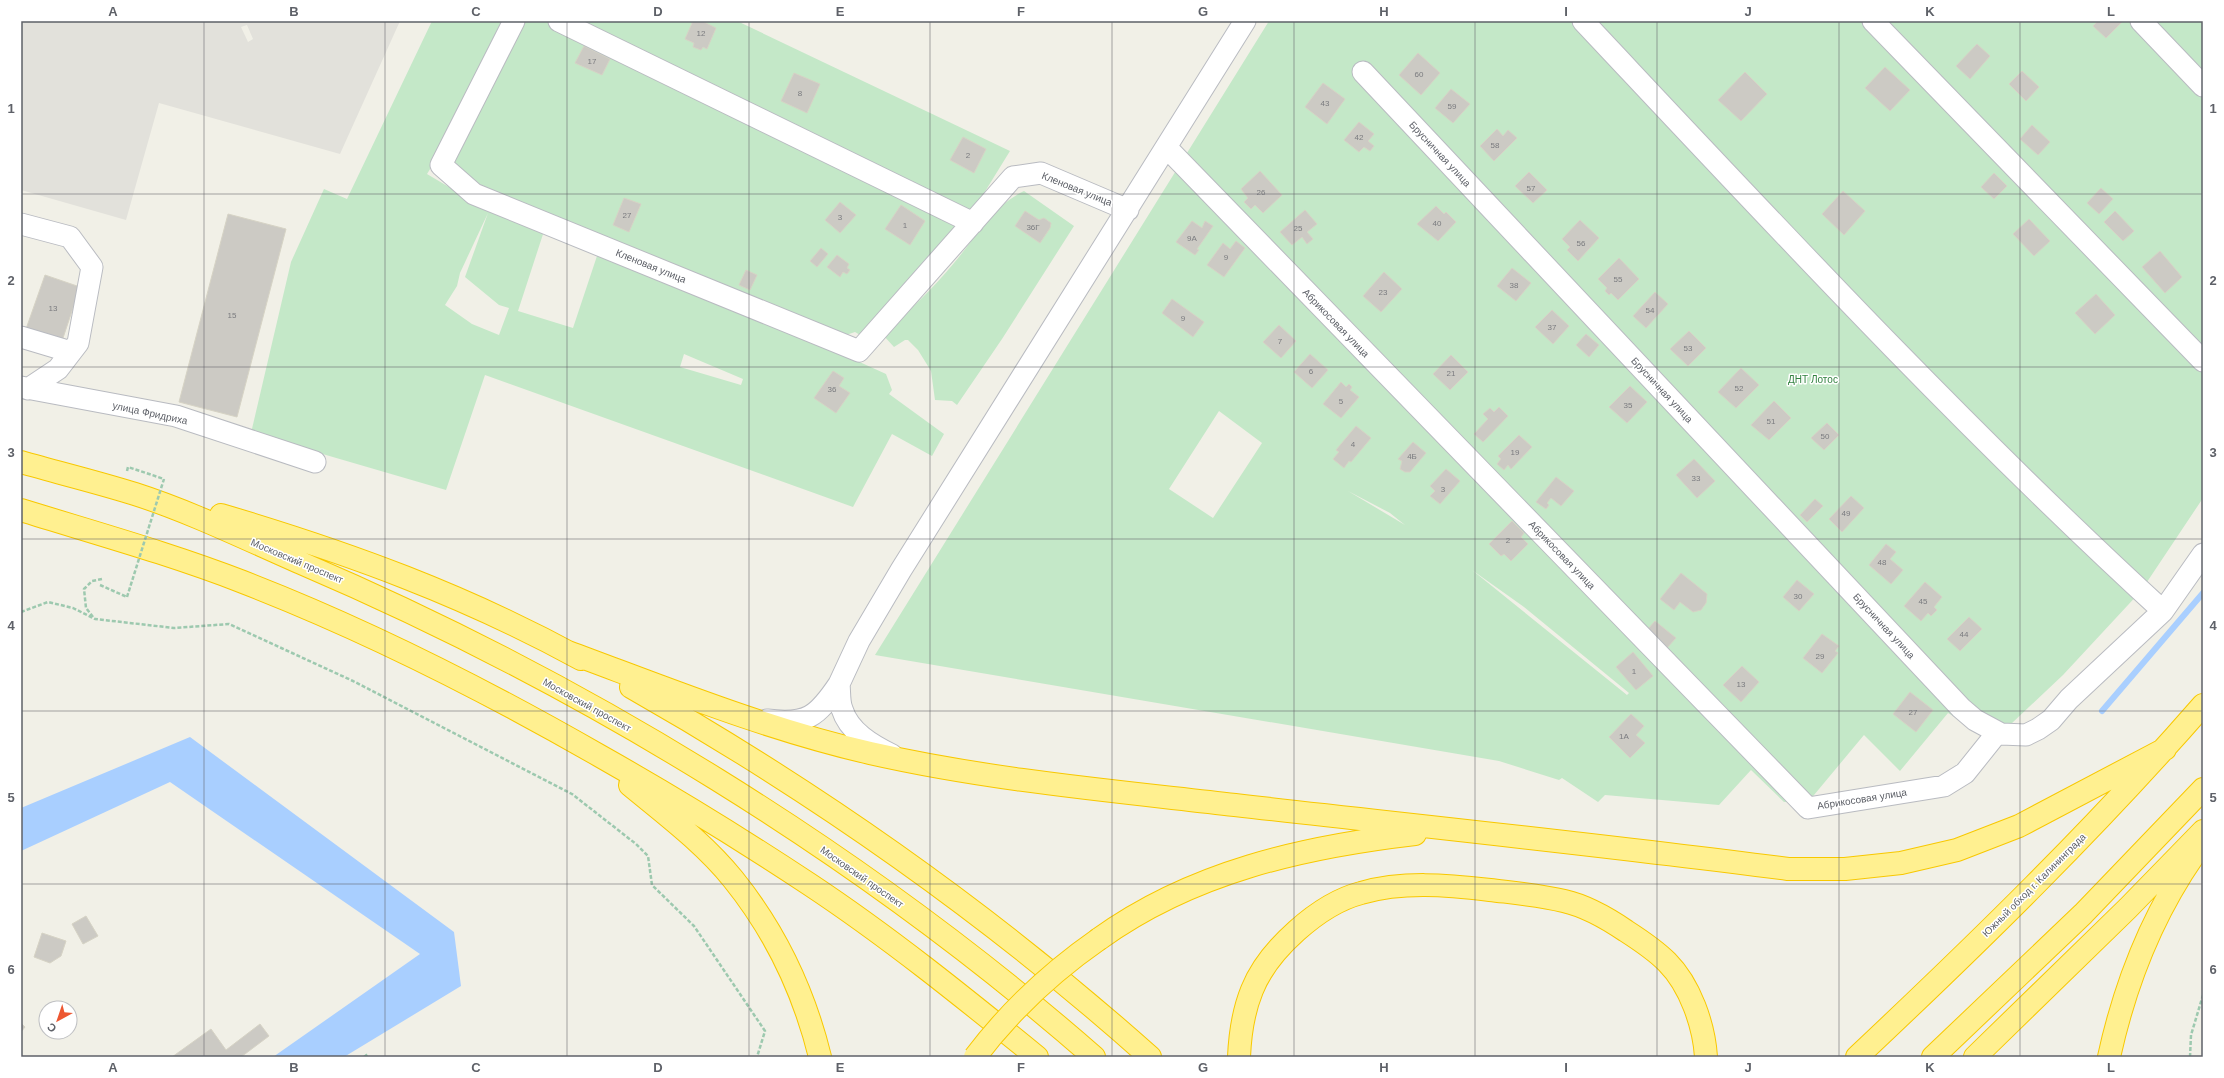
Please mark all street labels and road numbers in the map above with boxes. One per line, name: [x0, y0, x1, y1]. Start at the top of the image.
street label: Брусничная улица: [1407, 119, 1473, 189]
street label: Кленовая улица: [1040, 170, 1114, 208]
street label: Кленовая улица: [614, 247, 688, 285]
street label: Абрикосовая улица: [1301, 287, 1372, 360]
street label: Брусничная улица: [1629, 355, 1695, 425]
street label: улица Фридриха: [111, 400, 189, 426]
street label: Абрикосовая улица: [1527, 519, 1598, 592]
street label: Московский проспект: [249, 537, 345, 586]
street label: Брусничная улица: [1851, 591, 1917, 661]
street label: Московский проспект: [541, 676, 633, 734]
street label: Абрикосовая улица: [1816, 786, 1908, 812]
street label: Южный обход г. Калининграда: [1980, 831, 2088, 939]
street label: Московский проспект: [818, 844, 906, 910]

